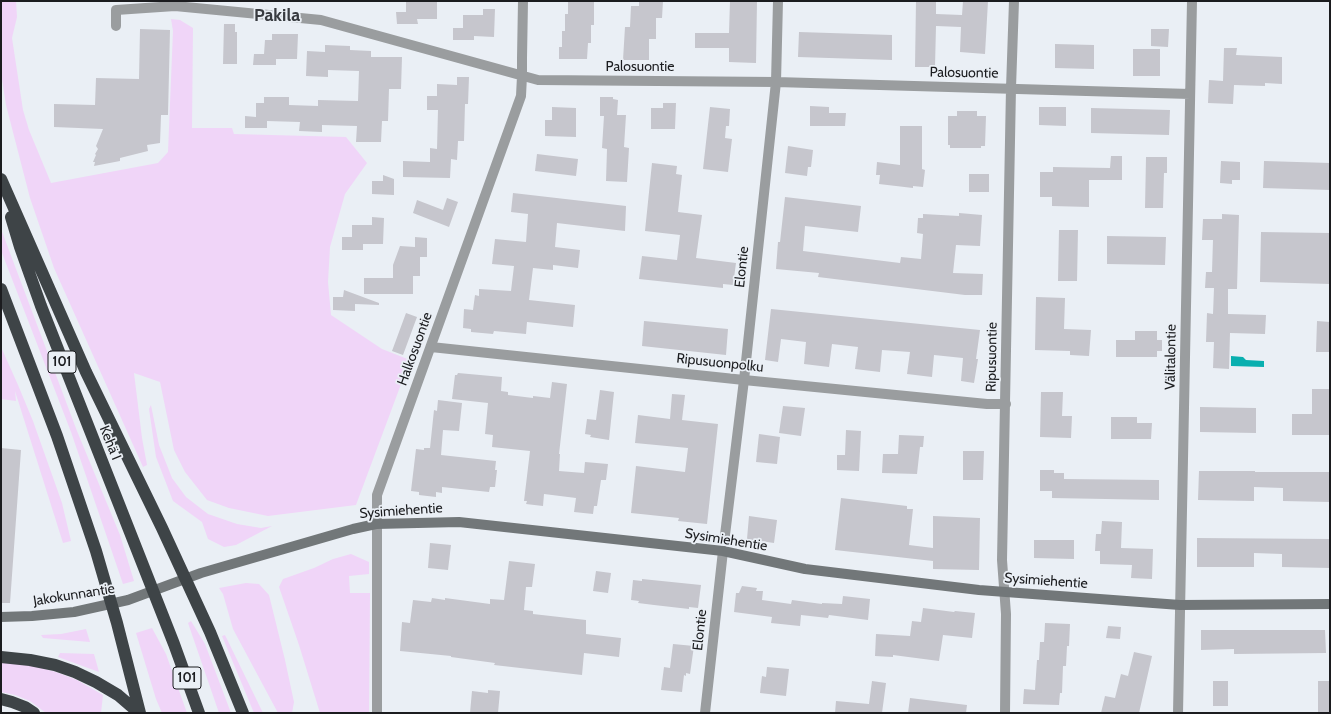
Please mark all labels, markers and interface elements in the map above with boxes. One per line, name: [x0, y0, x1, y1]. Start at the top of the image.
district label: Pakila: [254, 5, 300, 27]
street label: Palosuontie: [606, 59, 674, 75]
street label: Palosuontie: [929, 64, 999, 82]
street label: Elontie: [731, 246, 753, 288]
street label: Halkosuontie: [394, 310, 436, 388]
street label: Ripusuontie: [983, 322, 1001, 392]
street label: Välitalontie: [1162, 324, 1180, 390]
street label: Ripusuonpolku: [676, 350, 764, 376]
road number: 101: [48, 351, 76, 373]
street label: Kehä I: [96, 423, 124, 463]
street label: Sysimiehentie: [359, 500, 443, 522]
street label: Sysimiehentie: [683, 525, 769, 555]
street label: Sysimiehentie: [1004, 570, 1088, 592]
street label: Jakokunnantie: [32, 580, 116, 610]
street label: Elontie: [689, 609, 711, 651]
road number: 101: [173, 667, 201, 689]

